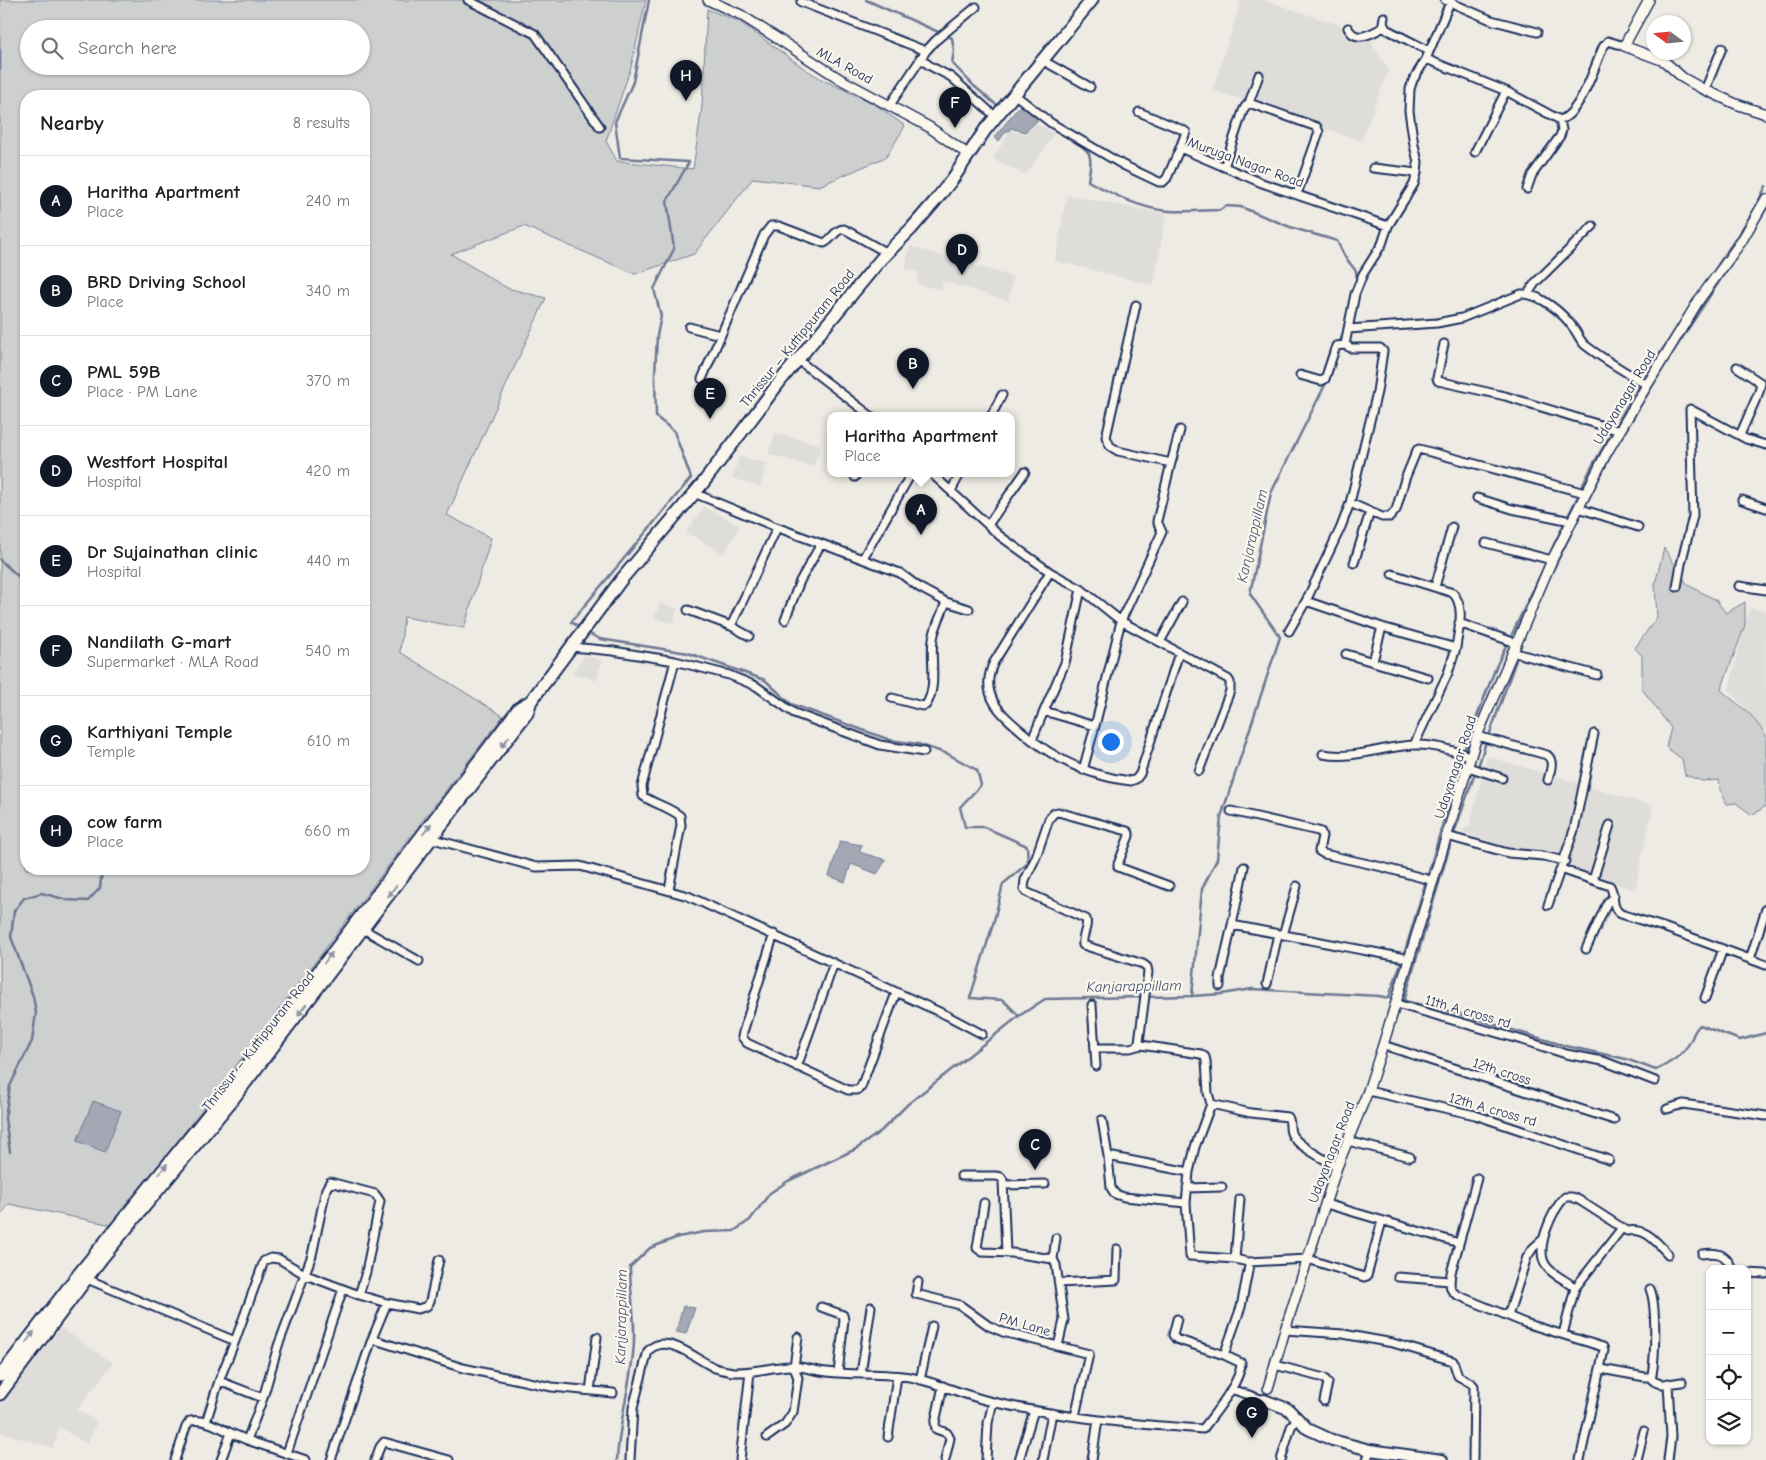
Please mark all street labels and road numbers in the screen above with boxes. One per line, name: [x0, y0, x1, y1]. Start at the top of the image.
street label: MLA Road: [814, 43, 876, 88]
street label: Muruga Nagar Road: [1185, 134, 1306, 191]
street label: Thrissur – Kuttippuram Road: [736, 266, 858, 411]
street label: Udayanagar Road: [1589, 347, 1659, 448]
street label: Udayanagar Road: [1431, 713, 1480, 821]
street label: Thrissur – Kuttippuram Road: [198, 968, 318, 1115]
street label: 11th A cross rd: [1423, 991, 1513, 1032]
street label: 12th cross: [1471, 1054, 1533, 1089]
street label: 12th A cross rd: [1447, 1089, 1539, 1130]
street label: Udayanagar Road: [1304, 1099, 1359, 1205]
street label: PM Lane: [997, 1309, 1053, 1340]

